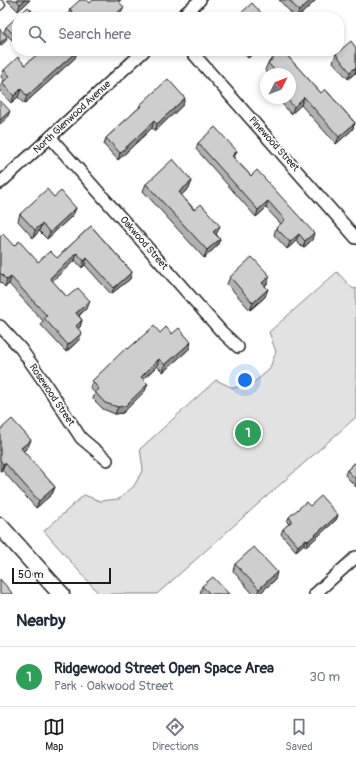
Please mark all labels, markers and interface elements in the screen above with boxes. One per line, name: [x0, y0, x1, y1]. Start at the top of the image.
search box: [12, 12, 344, 56]
icon: search: [26, 23, 48, 45]
text: Search here: [58, 25, 131, 44]
north arrow: [260, 68, 296, 104]
street label: North Glenwood Avenue: [31, 78, 113, 156]
street label: Pinewood Street: [246, 114, 302, 175]
street label: Oakwood Street: [118, 214, 171, 273]
street label: Rosewood Street: [27, 362, 78, 429]
your location: [235, 370, 255, 390]
pin: 1: [235, 418, 261, 448]
scale bar: [12, 566, 111, 585]
text: 50 m: [18, 568, 44, 581]
text: Nearby: [16, 610, 65, 631]
text: Ridgewood Street Open Space Area: [54, 659, 274, 678]
text: 1: [26, 669, 32, 685]
text: 30 m: [310, 669, 340, 685]
text: Park · Oakwood Street: [54, 678, 174, 694]
tab: Map: [43, 716, 65, 753]
tab: Directions: [152, 716, 199, 753]
tab: Saved: [285, 716, 313, 753]

